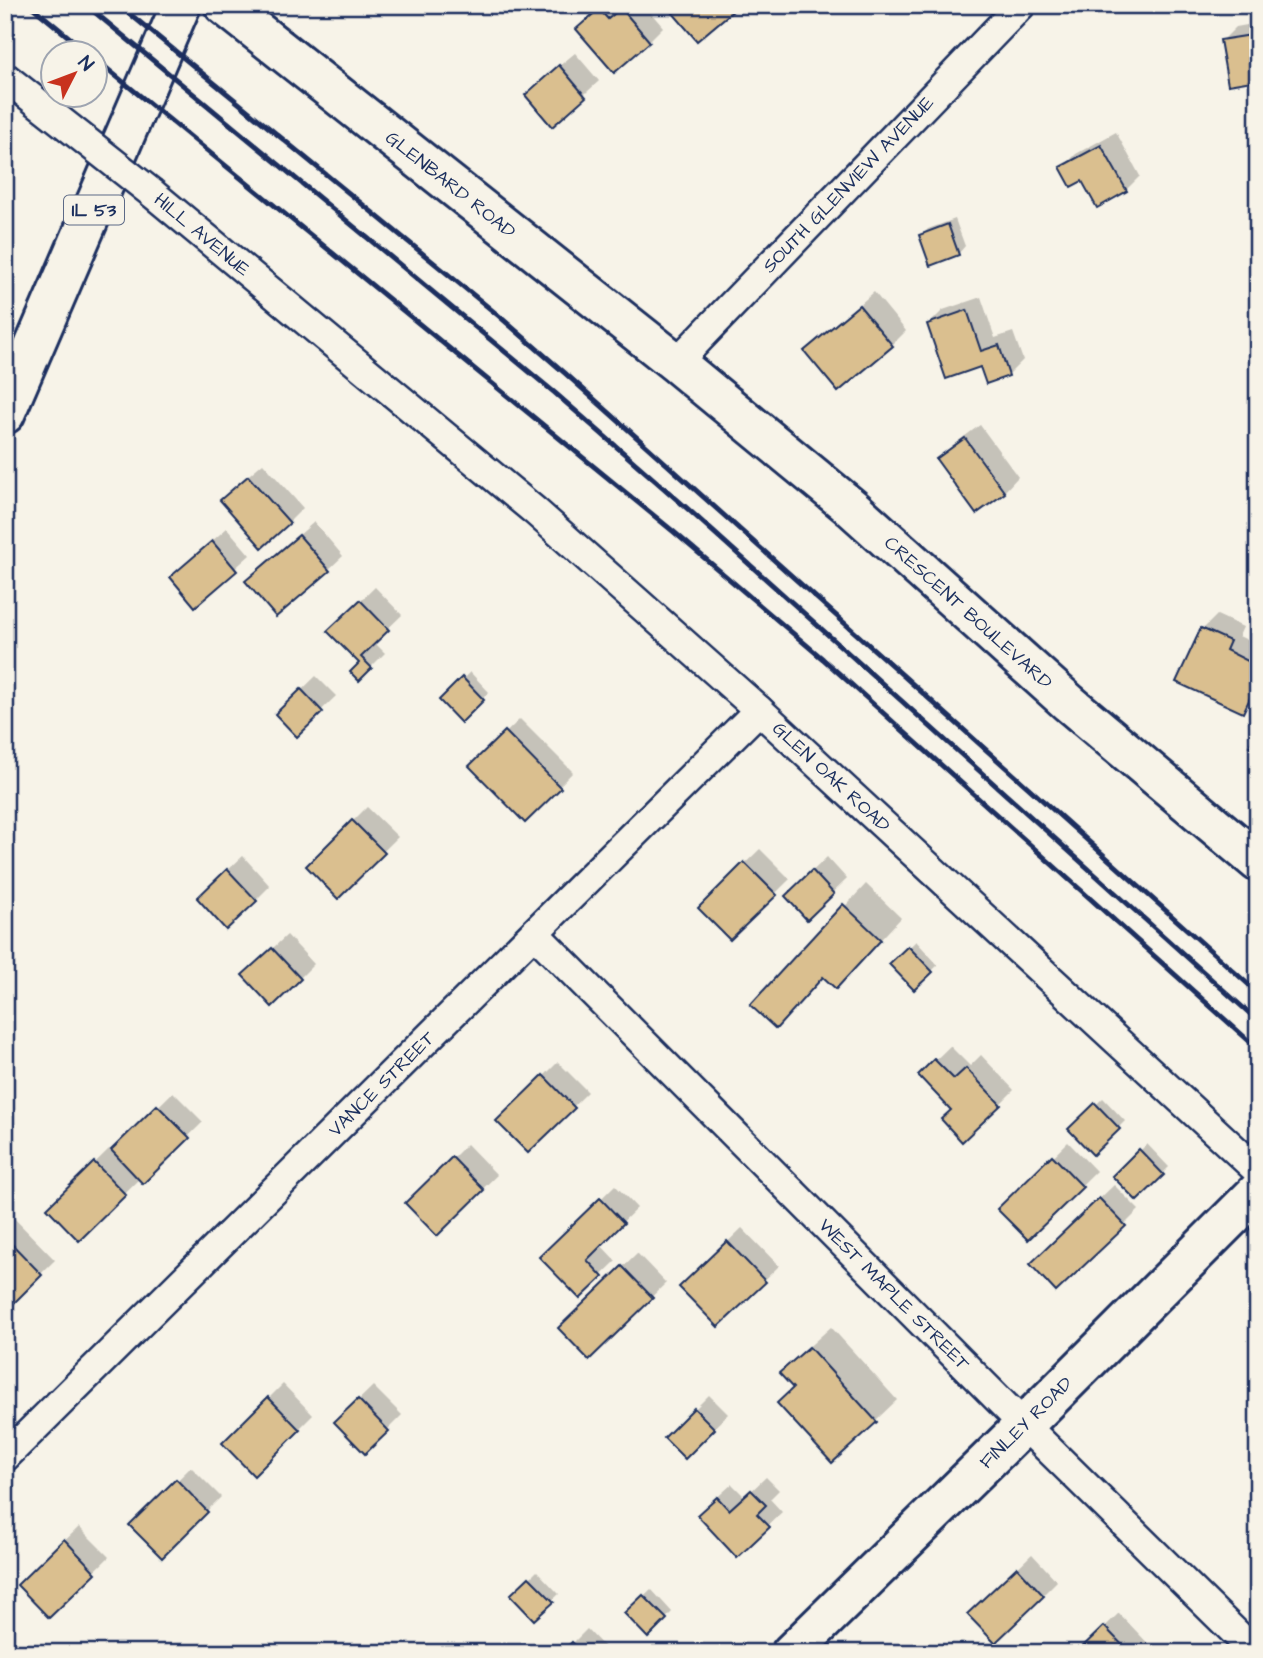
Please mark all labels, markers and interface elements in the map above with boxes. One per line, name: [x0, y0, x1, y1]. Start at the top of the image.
north arrow: [38, 38, 108, 108]
text: N: [71, 50, 100, 77]
street label: SOUTH GLENVIEW AVENUE: [756, 90, 940, 279]
street label: GLENBARD ROAD: [380, 124, 521, 245]
street label: HILL AVENUE: [148, 187, 256, 282]
road number: IL 53: [64, 196, 124, 224]
street label: CRESCENT BOULEVARD: [878, 530, 1058, 695]
street label: GLEN OAK ROAD: [766, 715, 896, 838]
street label: VANCE STREET: [322, 1025, 441, 1143]
street label: WEST MAPLE STREET: [812, 1213, 976, 1377]
street label: FINLEY ROAD: [973, 1371, 1078, 1475]

